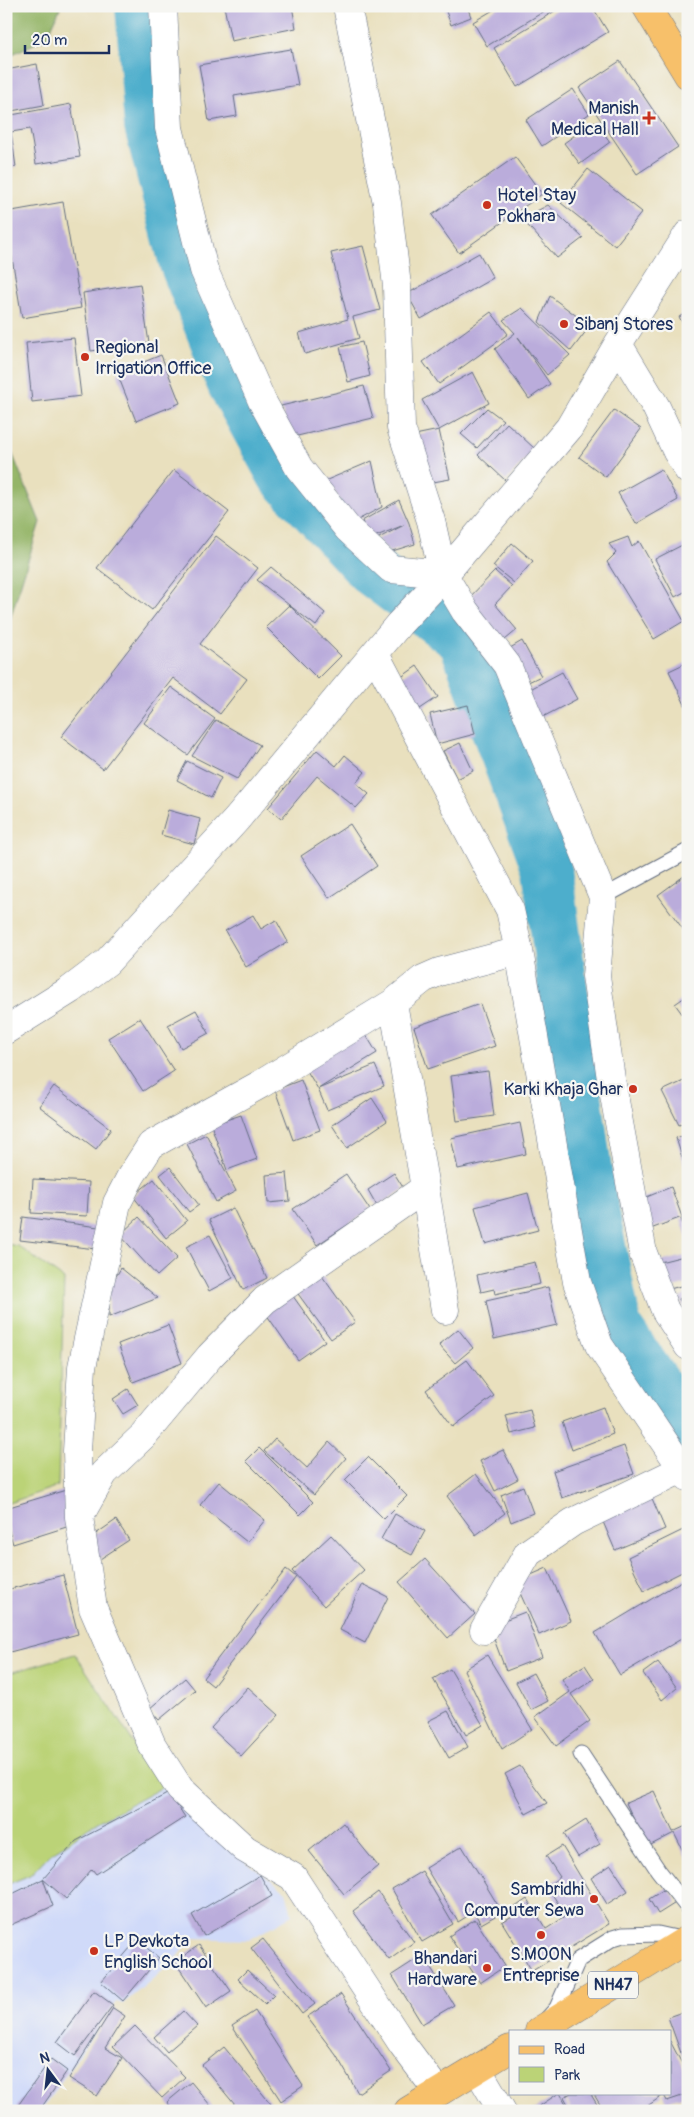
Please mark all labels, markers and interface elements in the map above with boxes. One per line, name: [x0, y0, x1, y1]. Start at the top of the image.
scale bar: [25, 22, 109, 54]
text: 20 m: [32, 31, 67, 50]
place label: Manish Medical Hall: [551, 97, 639, 141]
marker: Manish Medical Hall: [643, 112, 655, 124]
place label: Hotel Stay Pokhara: [497, 184, 576, 228]
marker: Hotel Stay Pokhara: [481, 199, 493, 211]
place label: Sibanj Stores: [574, 313, 673, 336]
marker: Sibanj Stores: [558, 318, 570, 330]
place label: Regional Irrigation Office: [95, 336, 212, 380]
marker: Regional Irrigation Office: [79, 351, 91, 363]
place label: Karki Khaja Ghar: [503, 1078, 624, 1101]
marker: Karki Khaja Ghar: [627, 1083, 639, 1095]
place label: Sambridhi Computer Sewa: [464, 1878, 584, 1922]
marker: Sambridhi Computer Sewa: [588, 1893, 600, 1905]
marker: S.MOON Entreprise: [535, 1929, 547, 1941]
place label: LP Devkota English School: [104, 1930, 212, 1974]
place label: S.MOON Entreprise: [503, 1943, 579, 1987]
marker: LP Devkota English School: [88, 1945, 100, 1957]
place label: Bhandari Hardware: [407, 1947, 477, 1991]
marker: Bhandari Hardware: [481, 1962, 493, 1974]
road number: NH47: [588, 1972, 638, 1998]
legend: [509, 2030, 672, 2094]
text: Road: [554, 2040, 585, 2059]
north arrow: [22, 2044, 72, 2094]
text: N: [38, 2048, 52, 2067]
text: Park: [554, 2066, 581, 2085]

